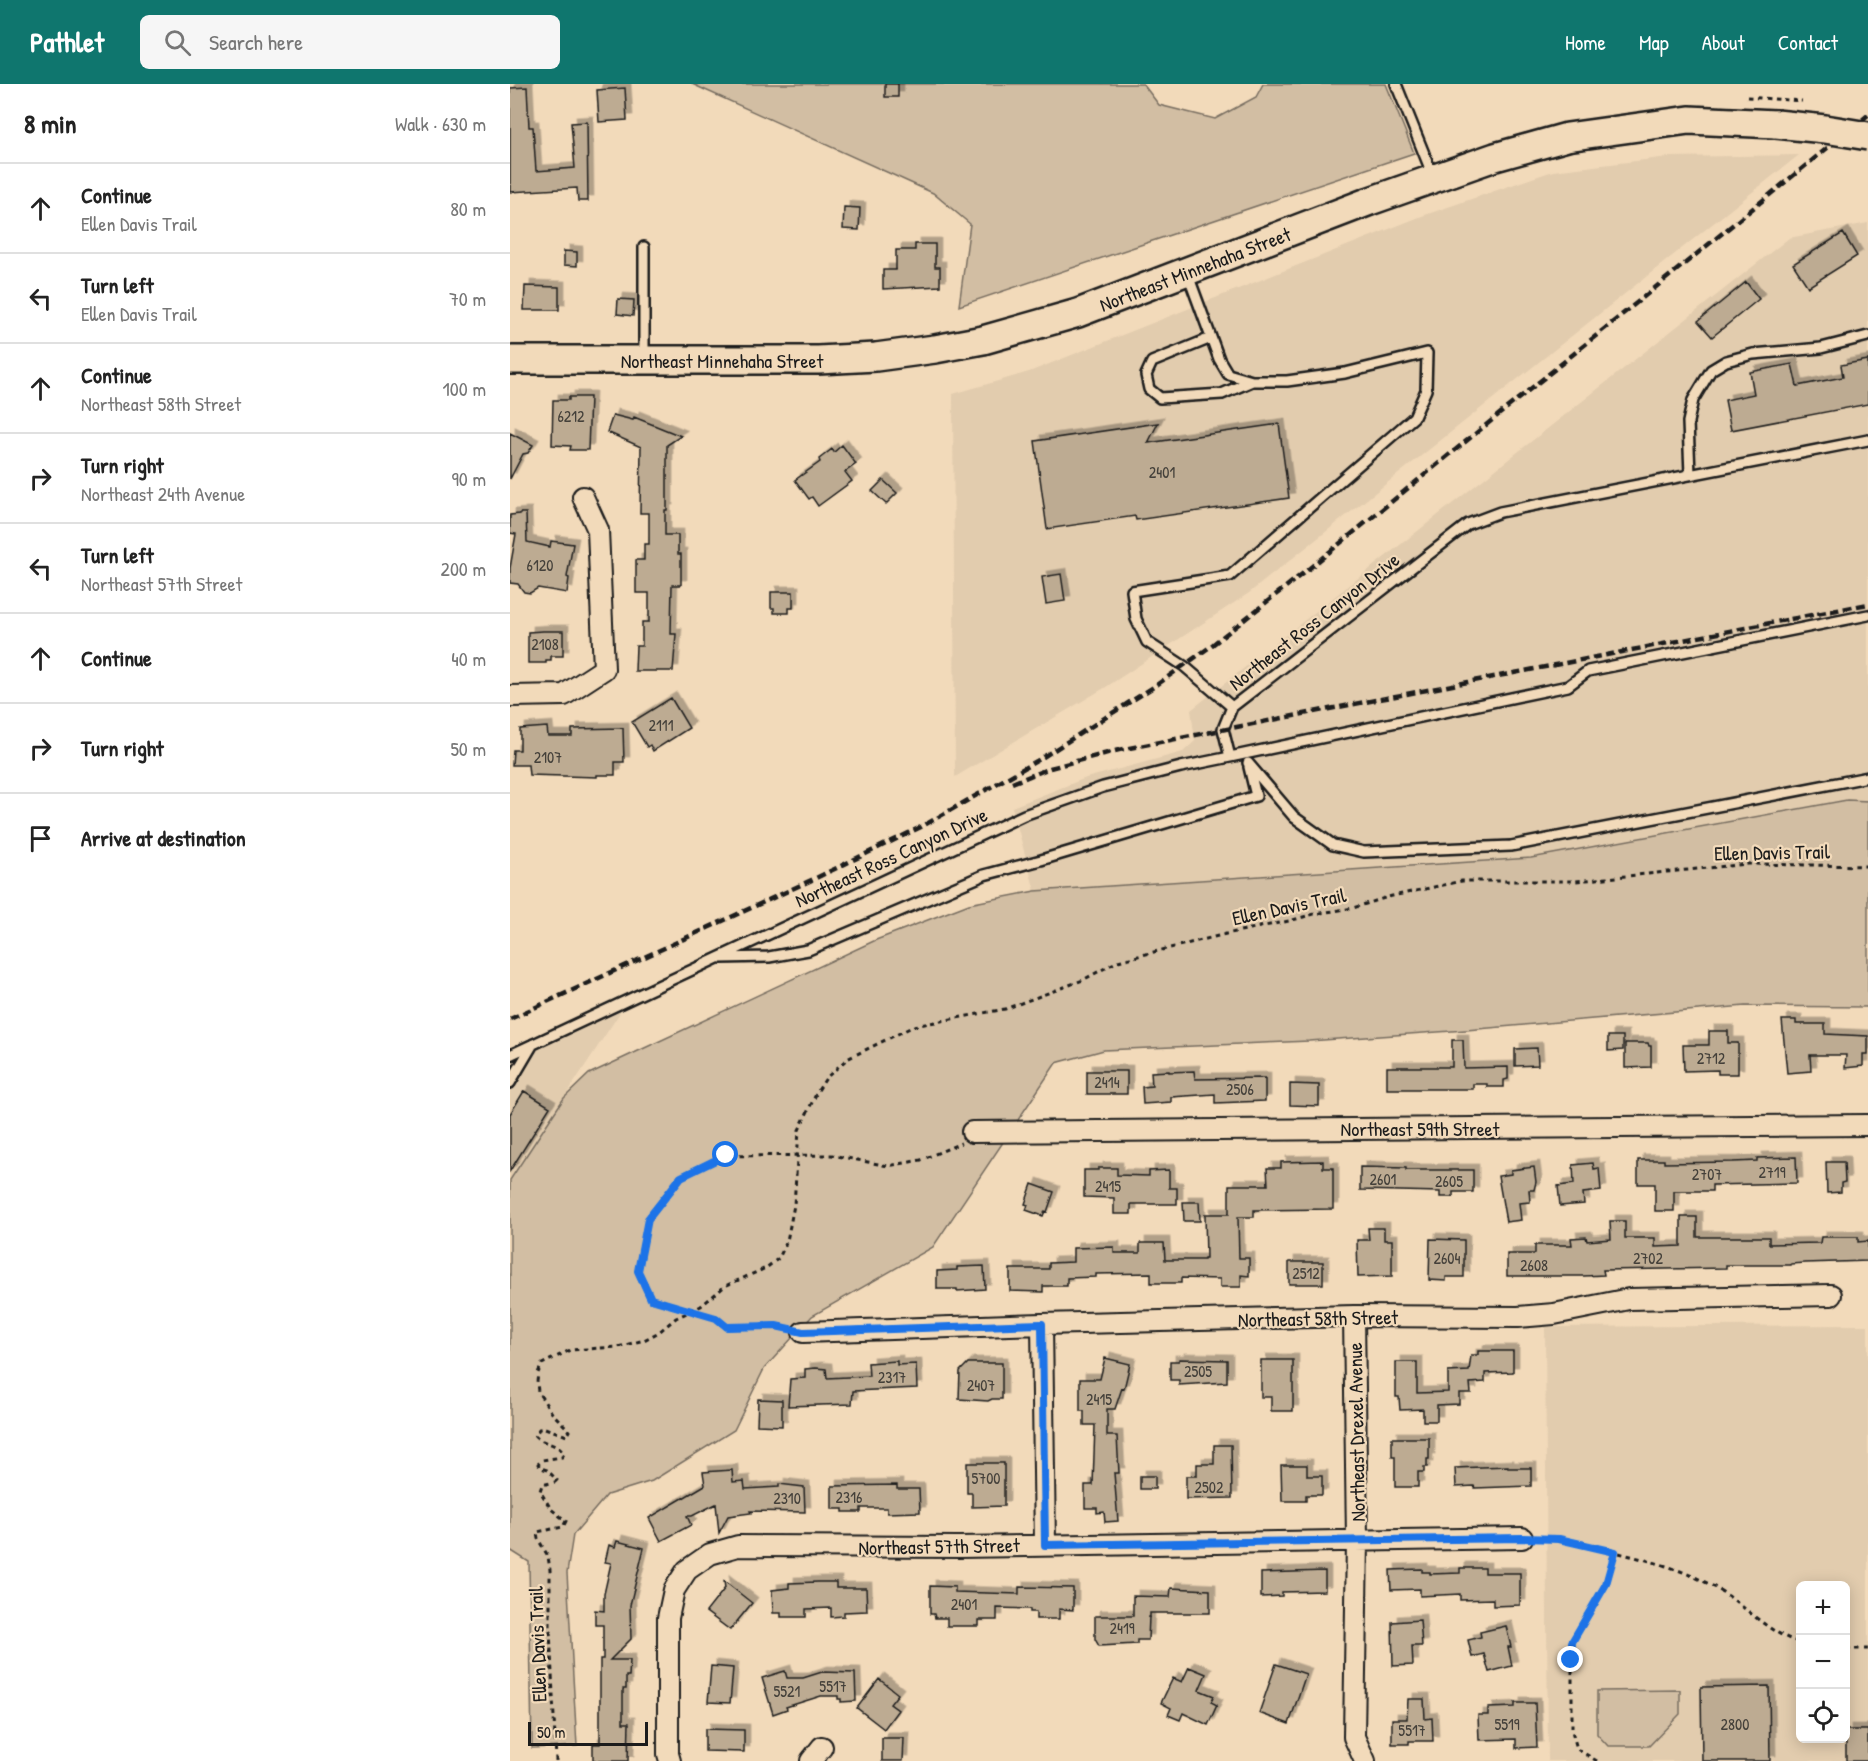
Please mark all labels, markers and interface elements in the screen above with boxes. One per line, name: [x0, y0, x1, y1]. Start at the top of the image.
search box: [140, 15, 560, 69]
text: Pathlet: [30, 23, 104, 61]
icon: search: [161, 26, 194, 59]
text: Search here: [209, 27, 303, 57]
text: Home: [1565, 28, 1606, 57]
text: Map: [1639, 28, 1669, 57]
text: About: [1702, 28, 1745, 57]
text: Contact: [1778, 28, 1838, 57]
text: 8 min: [24, 106, 77, 141]
text: Walk · 630 m: [395, 110, 486, 137]
text: Continue: [81, 180, 152, 210]
icon: ahead: [24, 192, 57, 225]
text: 80 m: [450, 195, 486, 222]
text: Ellen Davis Trail: [81, 210, 197, 237]
street label: Northeast Minnehaha Street: [1096, 220, 1296, 318]
text: Turn left: [81, 270, 154, 300]
icon: left: [24, 282, 57, 315]
text: 70 m: [449, 285, 486, 312]
text: Ellen Davis Trail: [81, 300, 197, 327]
street label: Northeast Minnehaha Street: [621, 347, 824, 374]
text: Continue: [81, 360, 152, 390]
icon: ahead: [24, 372, 57, 405]
text: 100 m: [443, 375, 486, 402]
text: Northeast 58th Street: [81, 390, 241, 417]
house number: 6212: [557, 405, 585, 427]
text: Turn right: [81, 450, 164, 480]
house number: 2401: [1149, 461, 1175, 483]
icon: right: [24, 462, 57, 495]
text: 90 m: [452, 465, 486, 492]
text: Northeast 24th Avenue: [81, 480, 245, 507]
text: Turn left: [81, 540, 154, 570]
street label: Northeast Ross Canyon Drive: [1223, 546, 1405, 696]
icon: left: [24, 552, 57, 585]
house number: 6120: [527, 554, 553, 576]
text: 200 m: [441, 555, 486, 582]
text: Northeast 57th Street: [81, 570, 242, 597]
house number: 2108: [531, 633, 559, 655]
icon: ahead: [24, 642, 57, 675]
text: Continue: [81, 643, 152, 673]
text: 40 m: [451, 645, 486, 672]
house number: 2111: [649, 714, 674, 736]
icon: right: [24, 732, 57, 765]
text: Turn right: [81, 733, 164, 763]
text: 50 m: [450, 735, 486, 762]
house number: 2107: [534, 746, 562, 768]
street label: Northeast Ross Canyon Drive: [790, 800, 992, 913]
icon: arrive: [24, 822, 57, 855]
text: Arrive at destination: [81, 823, 246, 853]
street label: Ellen Davis Trail: [1714, 837, 1831, 867]
street label: Ellen Davis Trail: [1230, 881, 1349, 931]
house number: 2712: [1697, 1047, 1726, 1069]
house number: 2414: [1094, 1071, 1120, 1093]
house number: 2506: [1226, 1078, 1254, 1100]
street label: Northeast 59th Street: [1341, 1115, 1501, 1142]
route start: [712, 1141, 738, 1167]
house number: 2719: [1758, 1161, 1786, 1183]
house number: 2707: [1692, 1163, 1722, 1185]
house number: 2601: [1370, 1168, 1397, 1190]
house number: 2605: [1435, 1170, 1463, 1192]
house number: 2415: [1095, 1175, 1121, 1197]
house number: 2604: [1433, 1247, 1461, 1269]
house number: 2702: [1633, 1247, 1664, 1269]
house number: 2608: [1520, 1254, 1548, 1276]
house number: 2512: [1292, 1262, 1320, 1284]
street label: Northeast 58th Street: [1238, 1303, 1399, 1333]
street label: Northeast Drexel Avenue: [1341, 1342, 1371, 1522]
house number: 2505: [1184, 1360, 1212, 1382]
house number: 2317: [878, 1366, 906, 1388]
house number: 2407: [967, 1374, 995, 1396]
house number: 2415: [1086, 1388, 1112, 1410]
house number: 5700: [971, 1467, 1001, 1489]
house number: 2502: [1195, 1476, 1224, 1498]
house number: 2316: [836, 1486, 862, 1508]
house number: 2310: [773, 1487, 801, 1509]
street label: Northeast 57th Street: [858, 1531, 1021, 1561]
map controls: [1796, 1581, 1850, 1743]
button: +: [1796, 1581, 1850, 1635]
street label: Ellen Davis Trail: [521, 1585, 553, 1702]
house number: 2401: [951, 1593, 977, 1615]
house number: 2419: [1109, 1617, 1135, 1639]
button: −: [1796, 1635, 1850, 1689]
route end: [1557, 1646, 1583, 1672]
house number: 5517: [819, 1675, 847, 1697]
house number: 5521: [774, 1680, 801, 1702]
button: locate: [1796, 1689, 1850, 1743]
house number: 5519: [1494, 1713, 1520, 1735]
house number: 2800: [1721, 1713, 1749, 1735]
scale bar: [528, 1719, 648, 1746]
house number: 5517: [1398, 1719, 1426, 1741]
text: 50 m: [537, 1721, 566, 1743]

